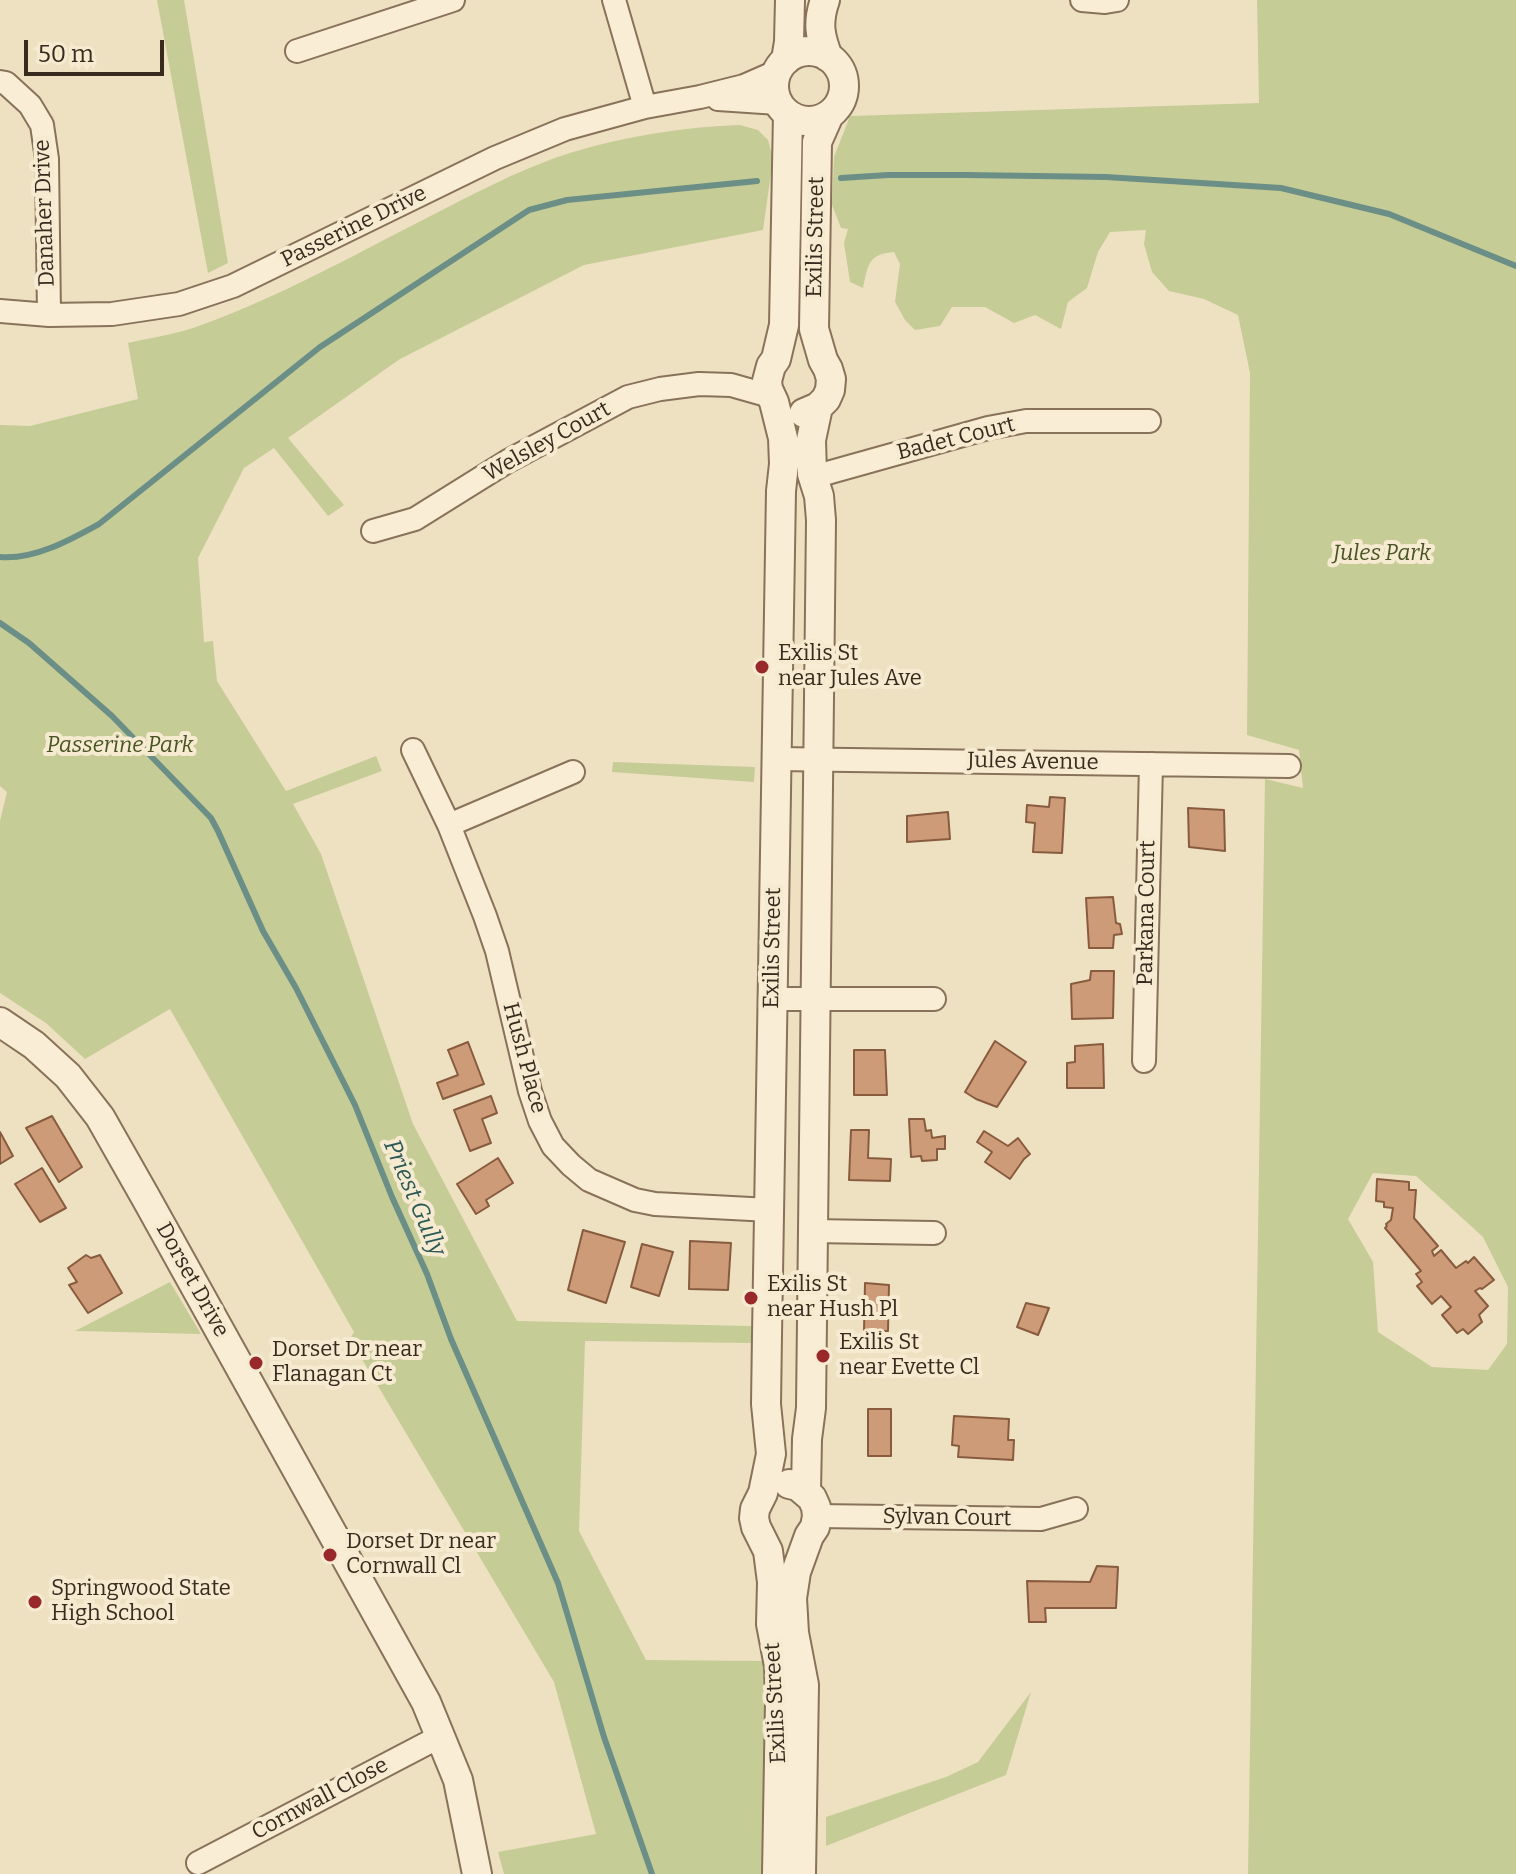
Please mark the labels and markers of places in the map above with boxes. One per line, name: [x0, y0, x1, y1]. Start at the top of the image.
place label: Exilis St near Jules Ave: [778, 641, 922, 692]
marker: Exilis St near Jules Ave: [753, 658, 771, 676]
place label: Exilis St near Hush Pl: [767, 1272, 898, 1324]
marker: Exilis St near Hush Pl: [742, 1289, 760, 1307]
place label: Exilis St near Evette Cl: [839, 1330, 979, 1382]
place label: Dorset Dr near Flanagan Ct: [272, 1337, 422, 1388]
marker: Exilis St near Evette Cl: [814, 1347, 832, 1365]
marker: Dorset Dr near Flanagan Ct: [247, 1354, 265, 1372]
place label: Dorset Dr near Cornwall Cl: [346, 1529, 496, 1580]
marker: Dorset Dr near Cornwall Cl: [321, 1546, 339, 1564]
place label: Springwood State High School: [51, 1576, 231, 1628]
marker: Springwood State High School: [26, 1593, 44, 1611]

